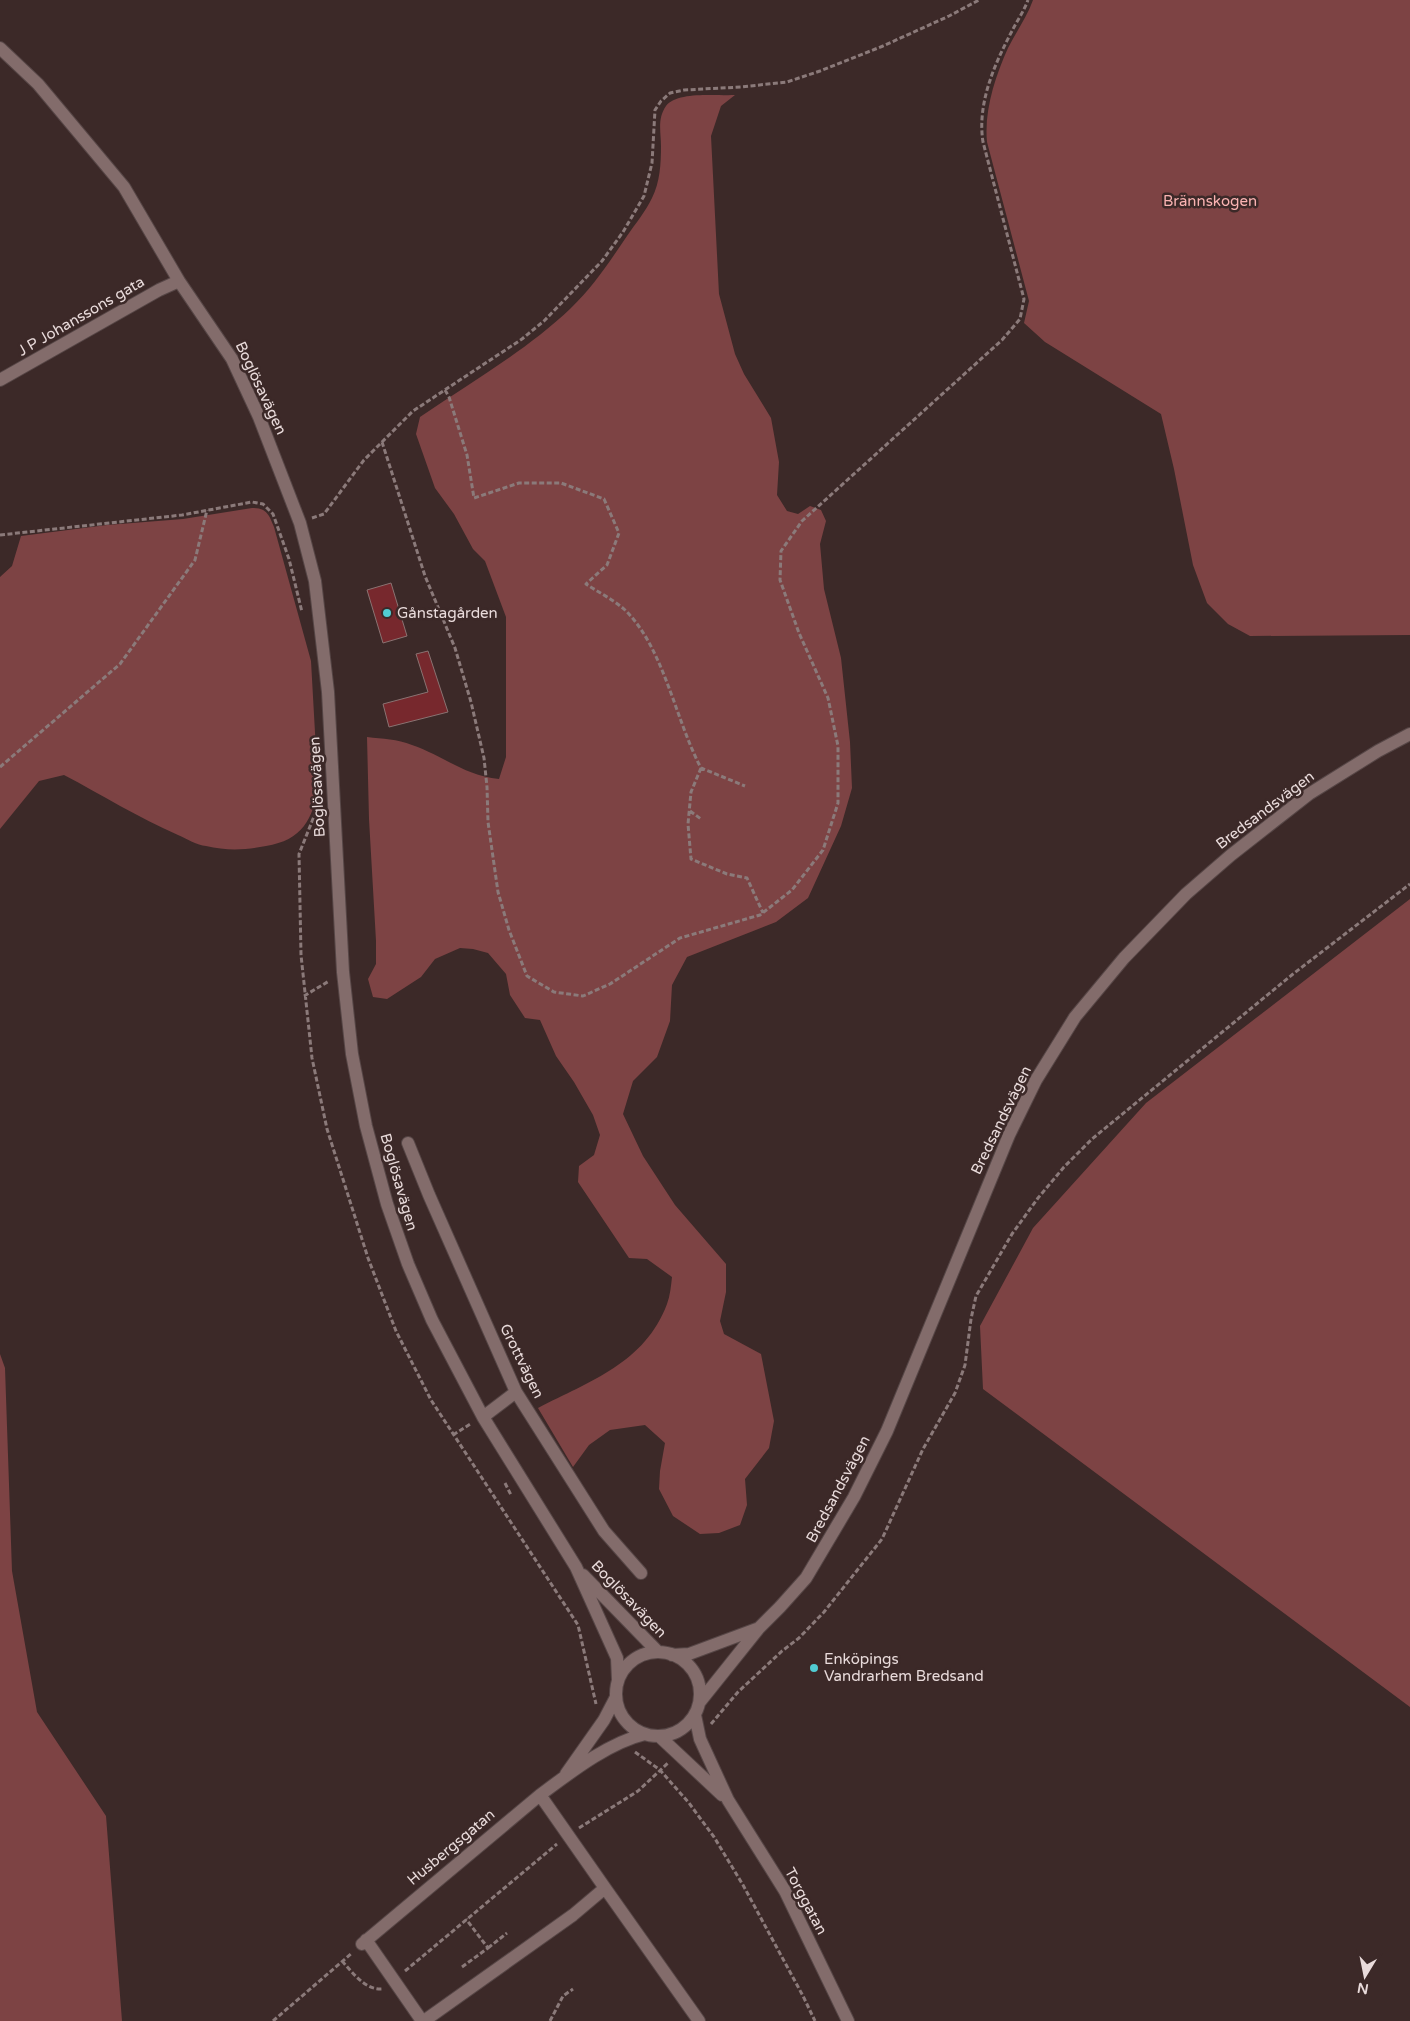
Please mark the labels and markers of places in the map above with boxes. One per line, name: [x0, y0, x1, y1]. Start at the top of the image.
place label: Gånstagården: [397, 604, 498, 622]
marker: Gånstagården: [381, 607, 393, 619]
place label: Enköpings Vandrarhem Bredsand: [824, 1650, 984, 1685]
marker: Enköpings Vandrarhem Bredsand: [808, 1662, 820, 1674]

